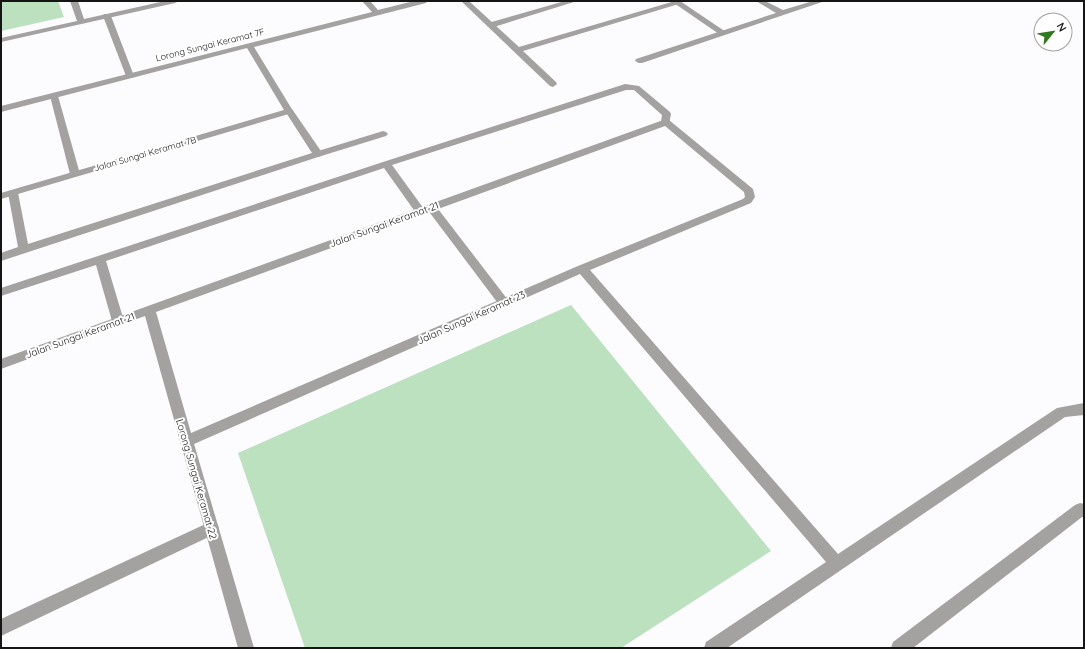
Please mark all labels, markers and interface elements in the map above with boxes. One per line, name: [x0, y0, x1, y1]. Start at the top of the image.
north arrow: [1033, 12, 1073, 52]
text: N: [1054, 20, 1070, 34]
street label: Lorong Sungai Keramat 7F: [154, 26, 265, 63]
street label: Jalan Sungai Keramat 7B: [92, 134, 197, 173]
street label: Jalan Sungai Keramat 21: [328, 199, 441, 250]
street label: Jalan Sungai Keramat 23: [415, 288, 527, 347]
street label: Jalan Sungai Keramat 21: [24, 310, 137, 361]
street label: Lorong Sungai Keramat 22: [173, 418, 220, 541]

